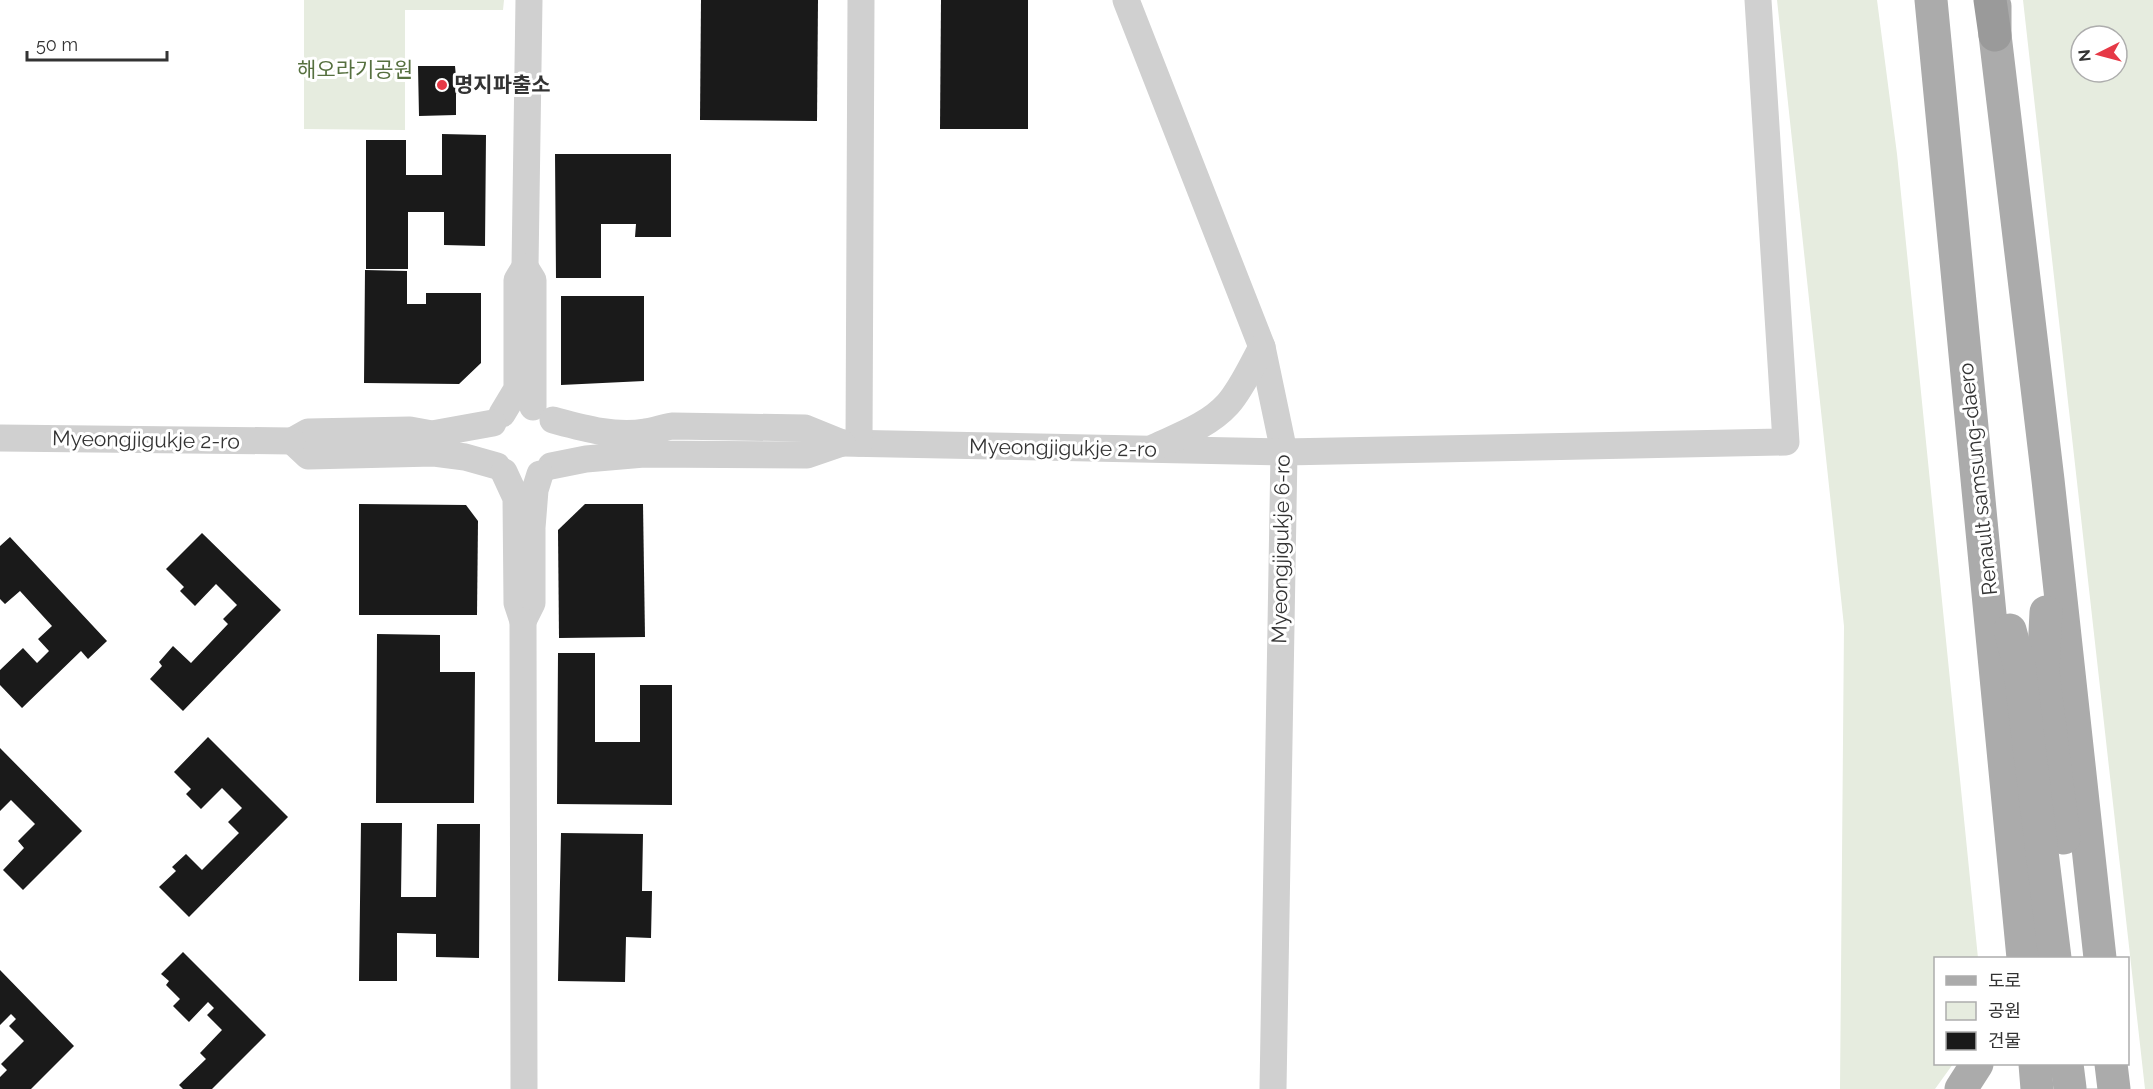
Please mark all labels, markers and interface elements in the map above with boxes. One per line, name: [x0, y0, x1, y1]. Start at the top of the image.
scale bar: [27, 24, 166, 62]
north arrow: [2069, 24, 2129, 84]
text: 50 m: [36, 34, 78, 55]
text: N: [2074, 48, 2095, 63]
park label: 해오라기공원: [297, 57, 413, 82]
place label: 명지파출소: [454, 72, 551, 97]
marker: 명지파출소: [435, 78, 449, 92]
street label: Renault samsung-daero: [1953, 361, 2002, 597]
street label: Myeongjigukje 2-ro: [52, 425, 240, 454]
street label: Myeongjigukje 2-ro: [969, 433, 1157, 462]
street label: Myeongjigukje 6-ro: [1266, 454, 1295, 644]
legend: [1934, 957, 2129, 1065]
text: 도로: [1988, 970, 2021, 991]
text: 공원: [1988, 1000, 2021, 1021]
text: 건물: [1988, 1030, 2021, 1051]

